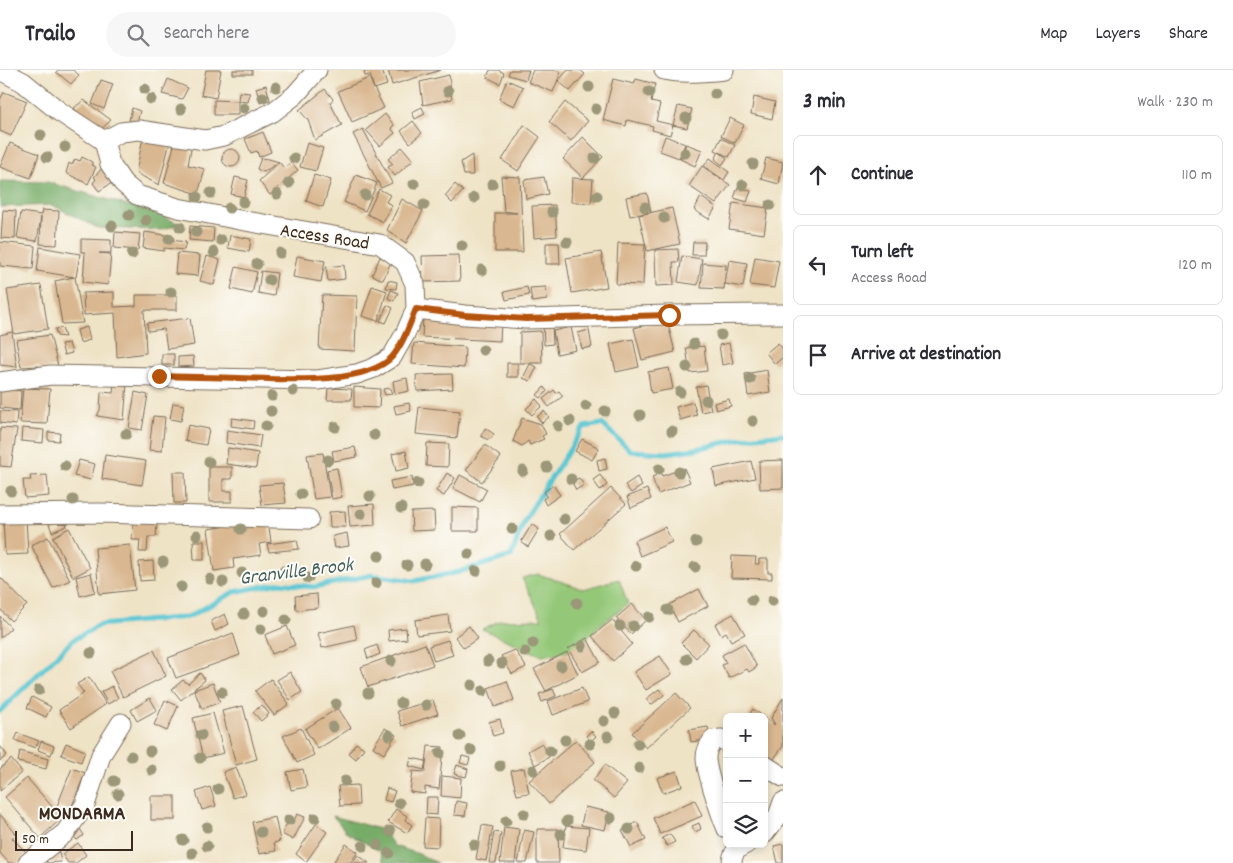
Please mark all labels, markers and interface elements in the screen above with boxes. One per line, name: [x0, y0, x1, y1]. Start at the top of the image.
search box: [106, 12, 456, 57]
text: Trailo: [25, 18, 76, 52]
icon: search: [124, 21, 152, 49]
text: Search here: [164, 21, 249, 48]
text: Map: [1040, 22, 1067, 47]
text: Layers: [1095, 22, 1141, 47]
text: Share: [1169, 22, 1208, 47]
text: 3 min: [803, 88, 845, 118]
text: Walk · 230 m: [1137, 91, 1213, 114]
icon: ahead: [804, 161, 832, 189]
text: Continue: [851, 162, 913, 189]
text: 110 m: [1182, 164, 1212, 187]
street label: Access Road: [278, 218, 371, 259]
text: Turn left: [851, 240, 914, 267]
icon: left: [804, 251, 832, 279]
text: 120 m: [1178, 254, 1212, 277]
text: Access Road: [851, 267, 927, 290]
route start: [658, 304, 681, 327]
icon: arrive: [804, 341, 832, 369]
text: Arrive at destination: [851, 342, 1001, 369]
route end: [148, 365, 171, 388]
water label: Granville Brook: [238, 552, 356, 594]
map controls: [723, 713, 768, 848]
button: +: [723, 713, 768, 758]
button: −: [723, 758, 768, 803]
district label: MONDARMA: [39, 801, 125, 829]
button: layers: [723, 803, 768, 848]
scale bar: [15, 828, 132, 851]
text: 50 m: [22, 830, 49, 850]

